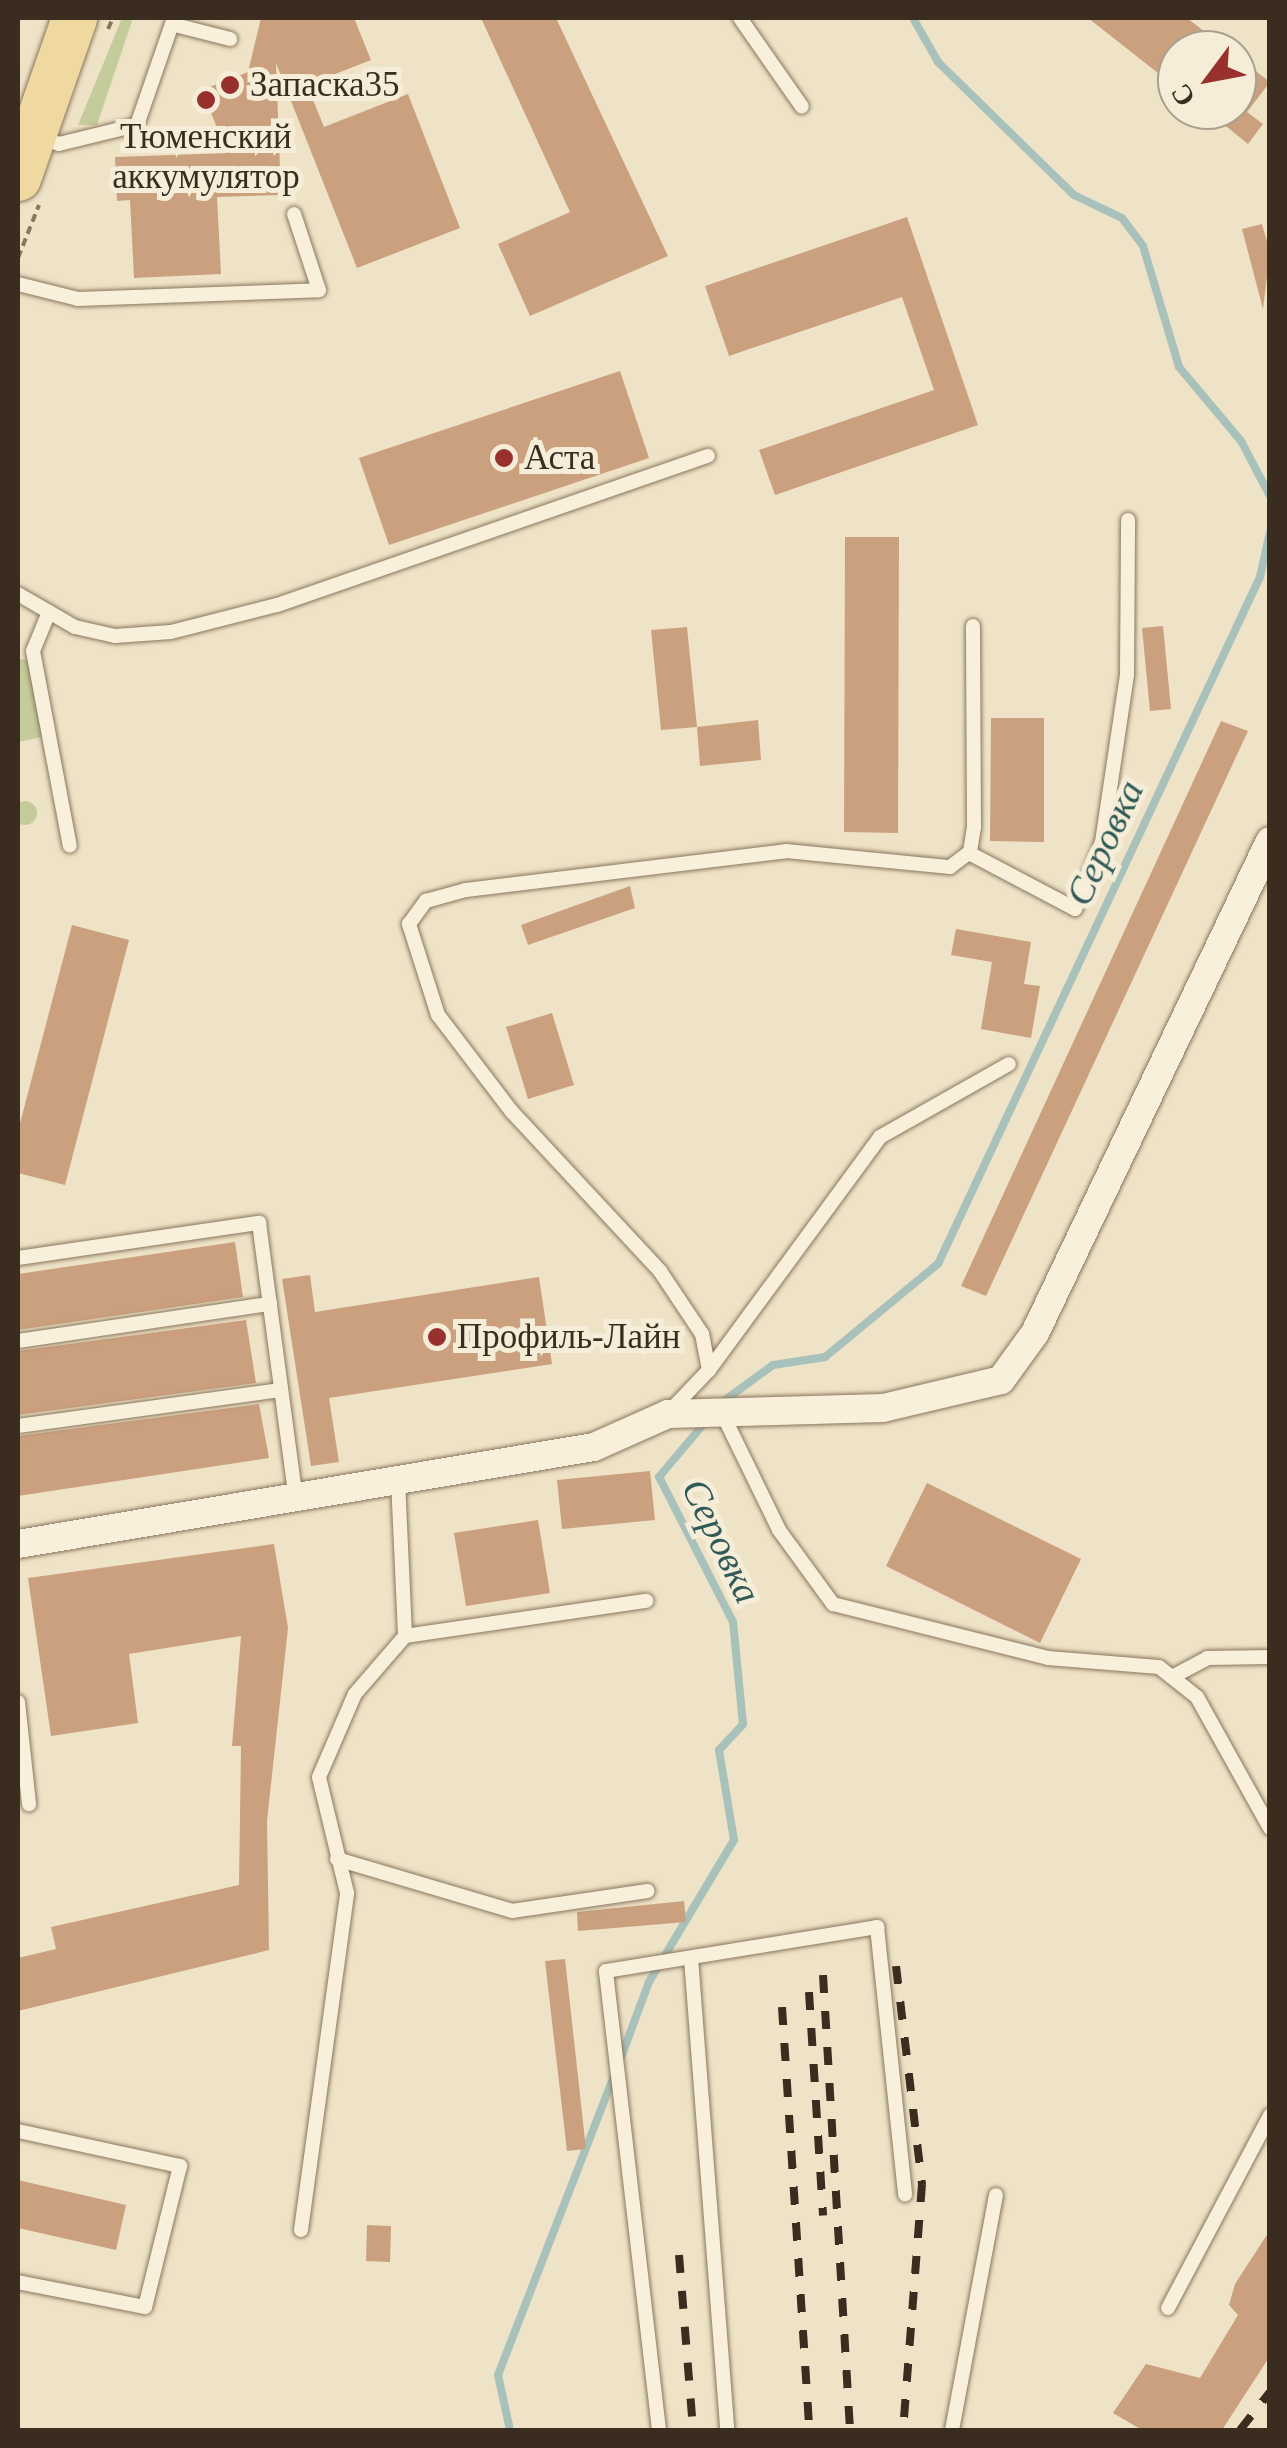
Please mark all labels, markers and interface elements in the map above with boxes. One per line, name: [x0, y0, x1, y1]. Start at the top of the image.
north arrow: [1157, 30, 1257, 130]
place label: Запаска35: [250, 64, 399, 106]
marker: Запаска35: [219, 74, 241, 96]
text: С: [1164, 78, 1201, 112]
marker: Тюменский аккумулятор: [195, 89, 217, 111]
place label: Тюменский аккумулятор: [112, 116, 300, 198]
place label: Аста: [524, 437, 595, 479]
marker: Аста: [493, 447, 515, 469]
water label: Серовка: [1056, 773, 1154, 913]
place label: Профиль-Лайн: [457, 1316, 681, 1358]
marker: Профиль-Лайн: [426, 1326, 448, 1348]
water label: Серовка: [671, 1471, 771, 1611]

